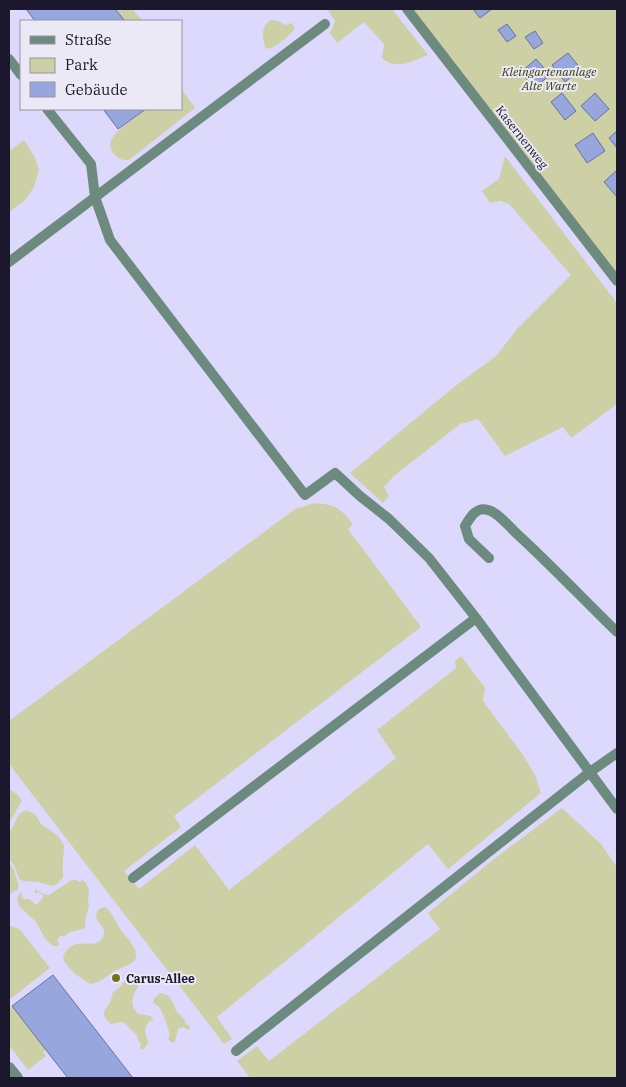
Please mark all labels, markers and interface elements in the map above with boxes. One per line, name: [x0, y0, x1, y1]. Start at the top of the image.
legend: [20, 20, 182, 110]
text: Straße: [65, 30, 112, 49]
text: Park: [65, 55, 98, 74]
park label: Kleingartenanlage Alte Warte: [501, 64, 597, 93]
text: Gebäude: [65, 80, 128, 99]
street label: Kasernenweg: [493, 102, 552, 172]
place label: Carus-Allee: [126, 971, 195, 986]
marker: Carus-Allee: [110, 972, 122, 984]

